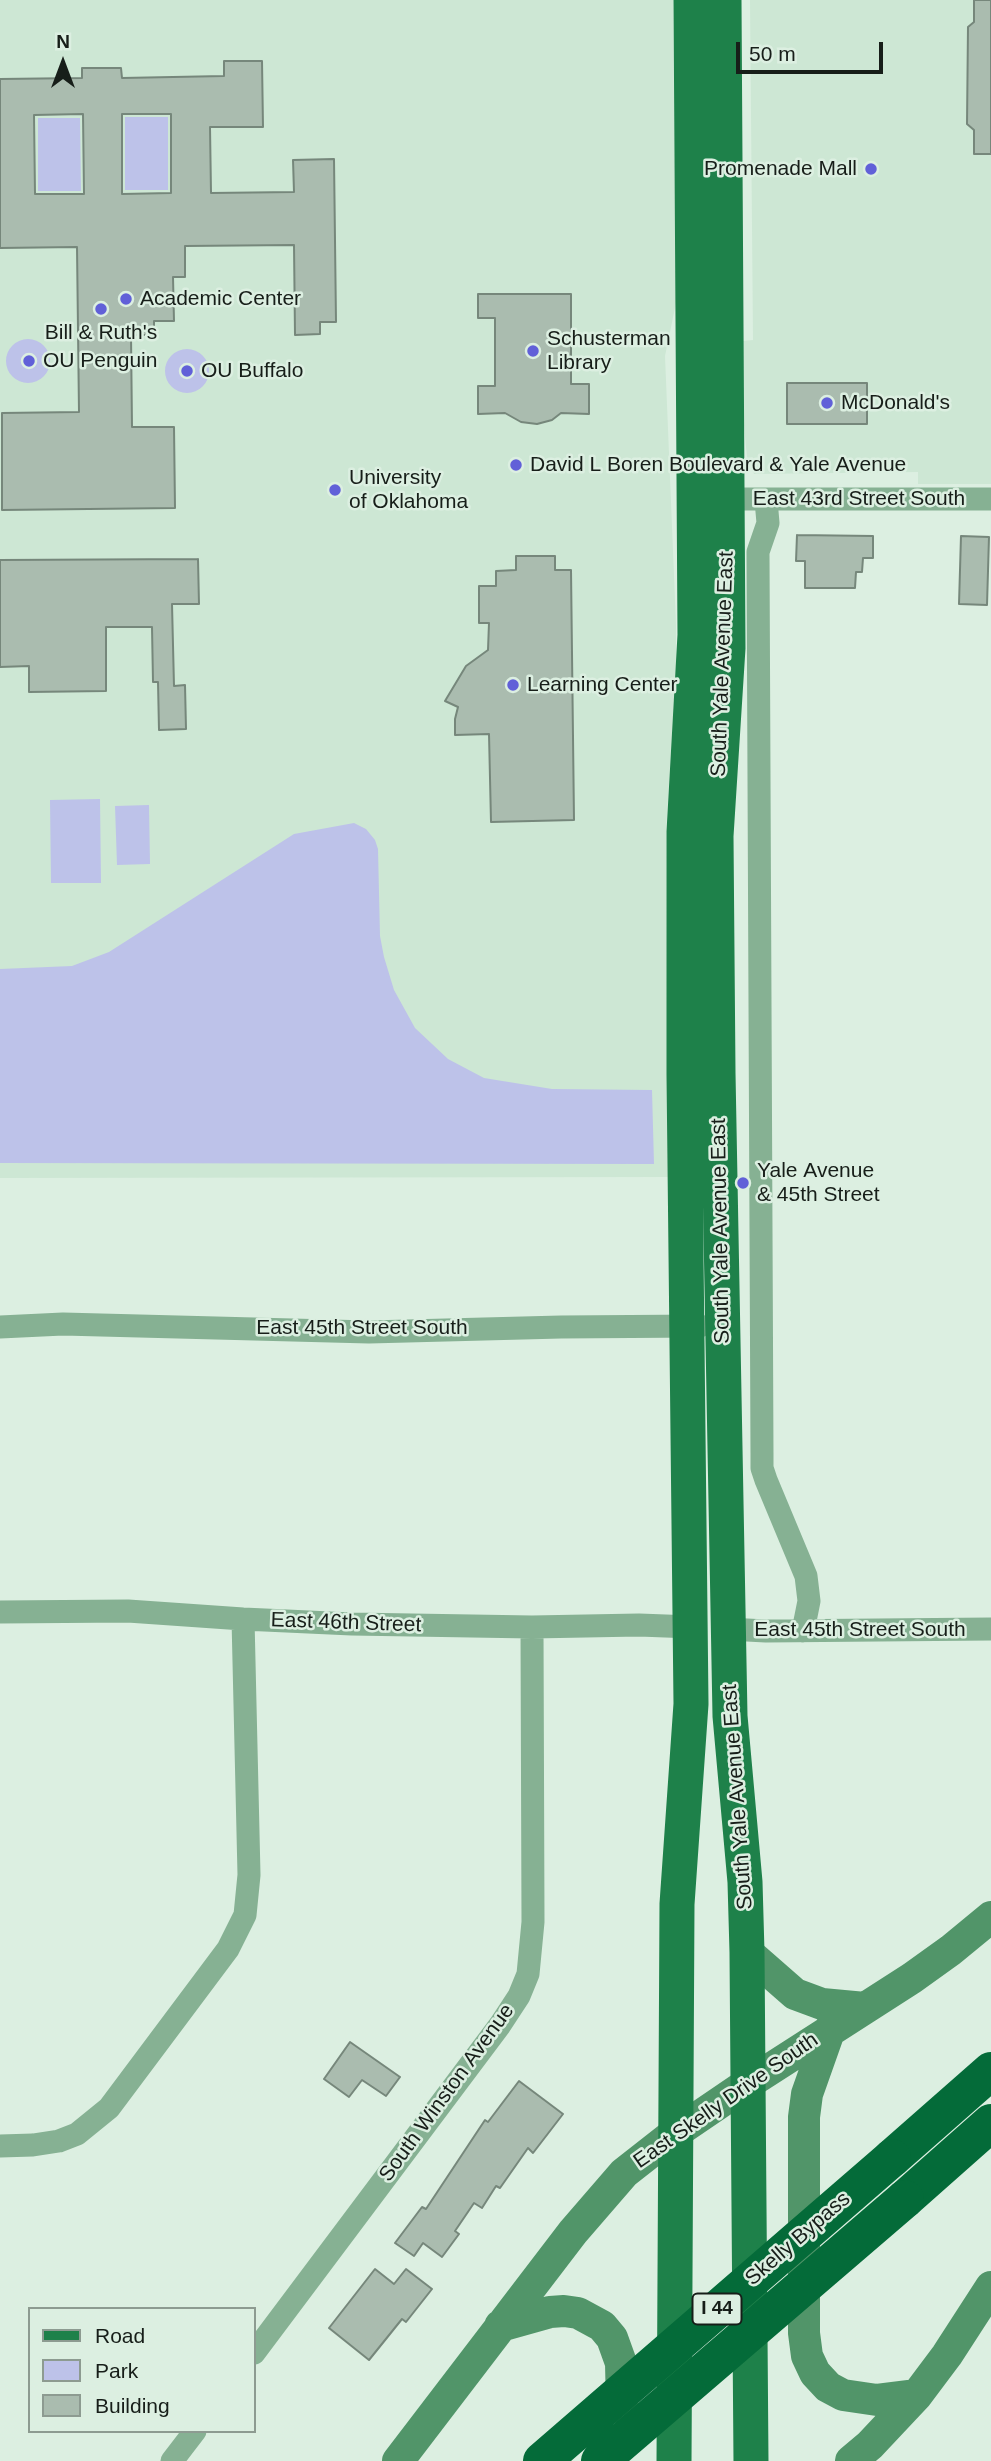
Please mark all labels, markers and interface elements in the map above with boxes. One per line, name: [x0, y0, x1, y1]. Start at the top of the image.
north arrow: [28, 28, 98, 98]
scale bar: [739, 28, 886, 72]
text: N: [56, 31, 70, 52]
text: 50 m: [749, 42, 796, 65]
place label: Promenade Mall: [704, 156, 857, 182]
marker: Promenade Mall: [863, 161, 879, 177]
place label: Academic Center: [140, 286, 301, 312]
marker: Academic Center: [118, 291, 134, 307]
marker: Bill & Ruth's: [93, 301, 109, 317]
place label: Bill & Ruth's: [45, 320, 157, 346]
place label: Schusterman Library: [547, 326, 671, 376]
marker: Schusterman Library: [525, 343, 541, 359]
place label: OU Penguin: [43, 348, 157, 374]
marker: OU Penguin: [21, 353, 37, 369]
place label: OU Buffalo: [201, 358, 303, 384]
marker: OU Buffalo: [179, 363, 195, 379]
place label: McDonald's: [841, 390, 950, 416]
marker: McDonald's: [819, 395, 835, 411]
place label: David L Boren Boulevard & Yale Avenue: [530, 452, 906, 478]
marker: David L Boren Boulevard & Yale Avenue: [508, 457, 524, 473]
place label: University of Oklahoma: [349, 465, 468, 515]
marker: University of Oklahoma: [327, 482, 343, 498]
street label: East 43rd Street South: [753, 486, 965, 512]
street label: South Yale Avenue East: [706, 551, 740, 777]
place label: Learning Center: [527, 672, 678, 698]
marker: Learning Center: [505, 677, 521, 693]
street label: South Yale Avenue East: [706, 1118, 736, 1344]
place label: Yale Avenue & 45th Street: [757, 1158, 880, 1208]
marker: Yale Avenue & 45th Street: [735, 1175, 751, 1191]
street label: East 45th Street South: [256, 1315, 468, 1341]
street label: East 46th Street: [270, 1608, 422, 1638]
street label: East 45th Street South: [754, 1617, 966, 1643]
street label: South Yale Avenue East: [718, 1684, 758, 1910]
street label: South Winston Avenue: [374, 1999, 520, 2187]
street label: East Skelly Drive South: [629, 2028, 823, 2174]
street label: Skelly Bypass: [740, 2187, 856, 2291]
road number: I 44: [692, 2294, 742, 2324]
legend: [28, 2307, 256, 2433]
text: Road: [95, 2324, 145, 2347]
text: Park: [95, 2359, 138, 2382]
text: Building: [95, 2394, 170, 2417]

